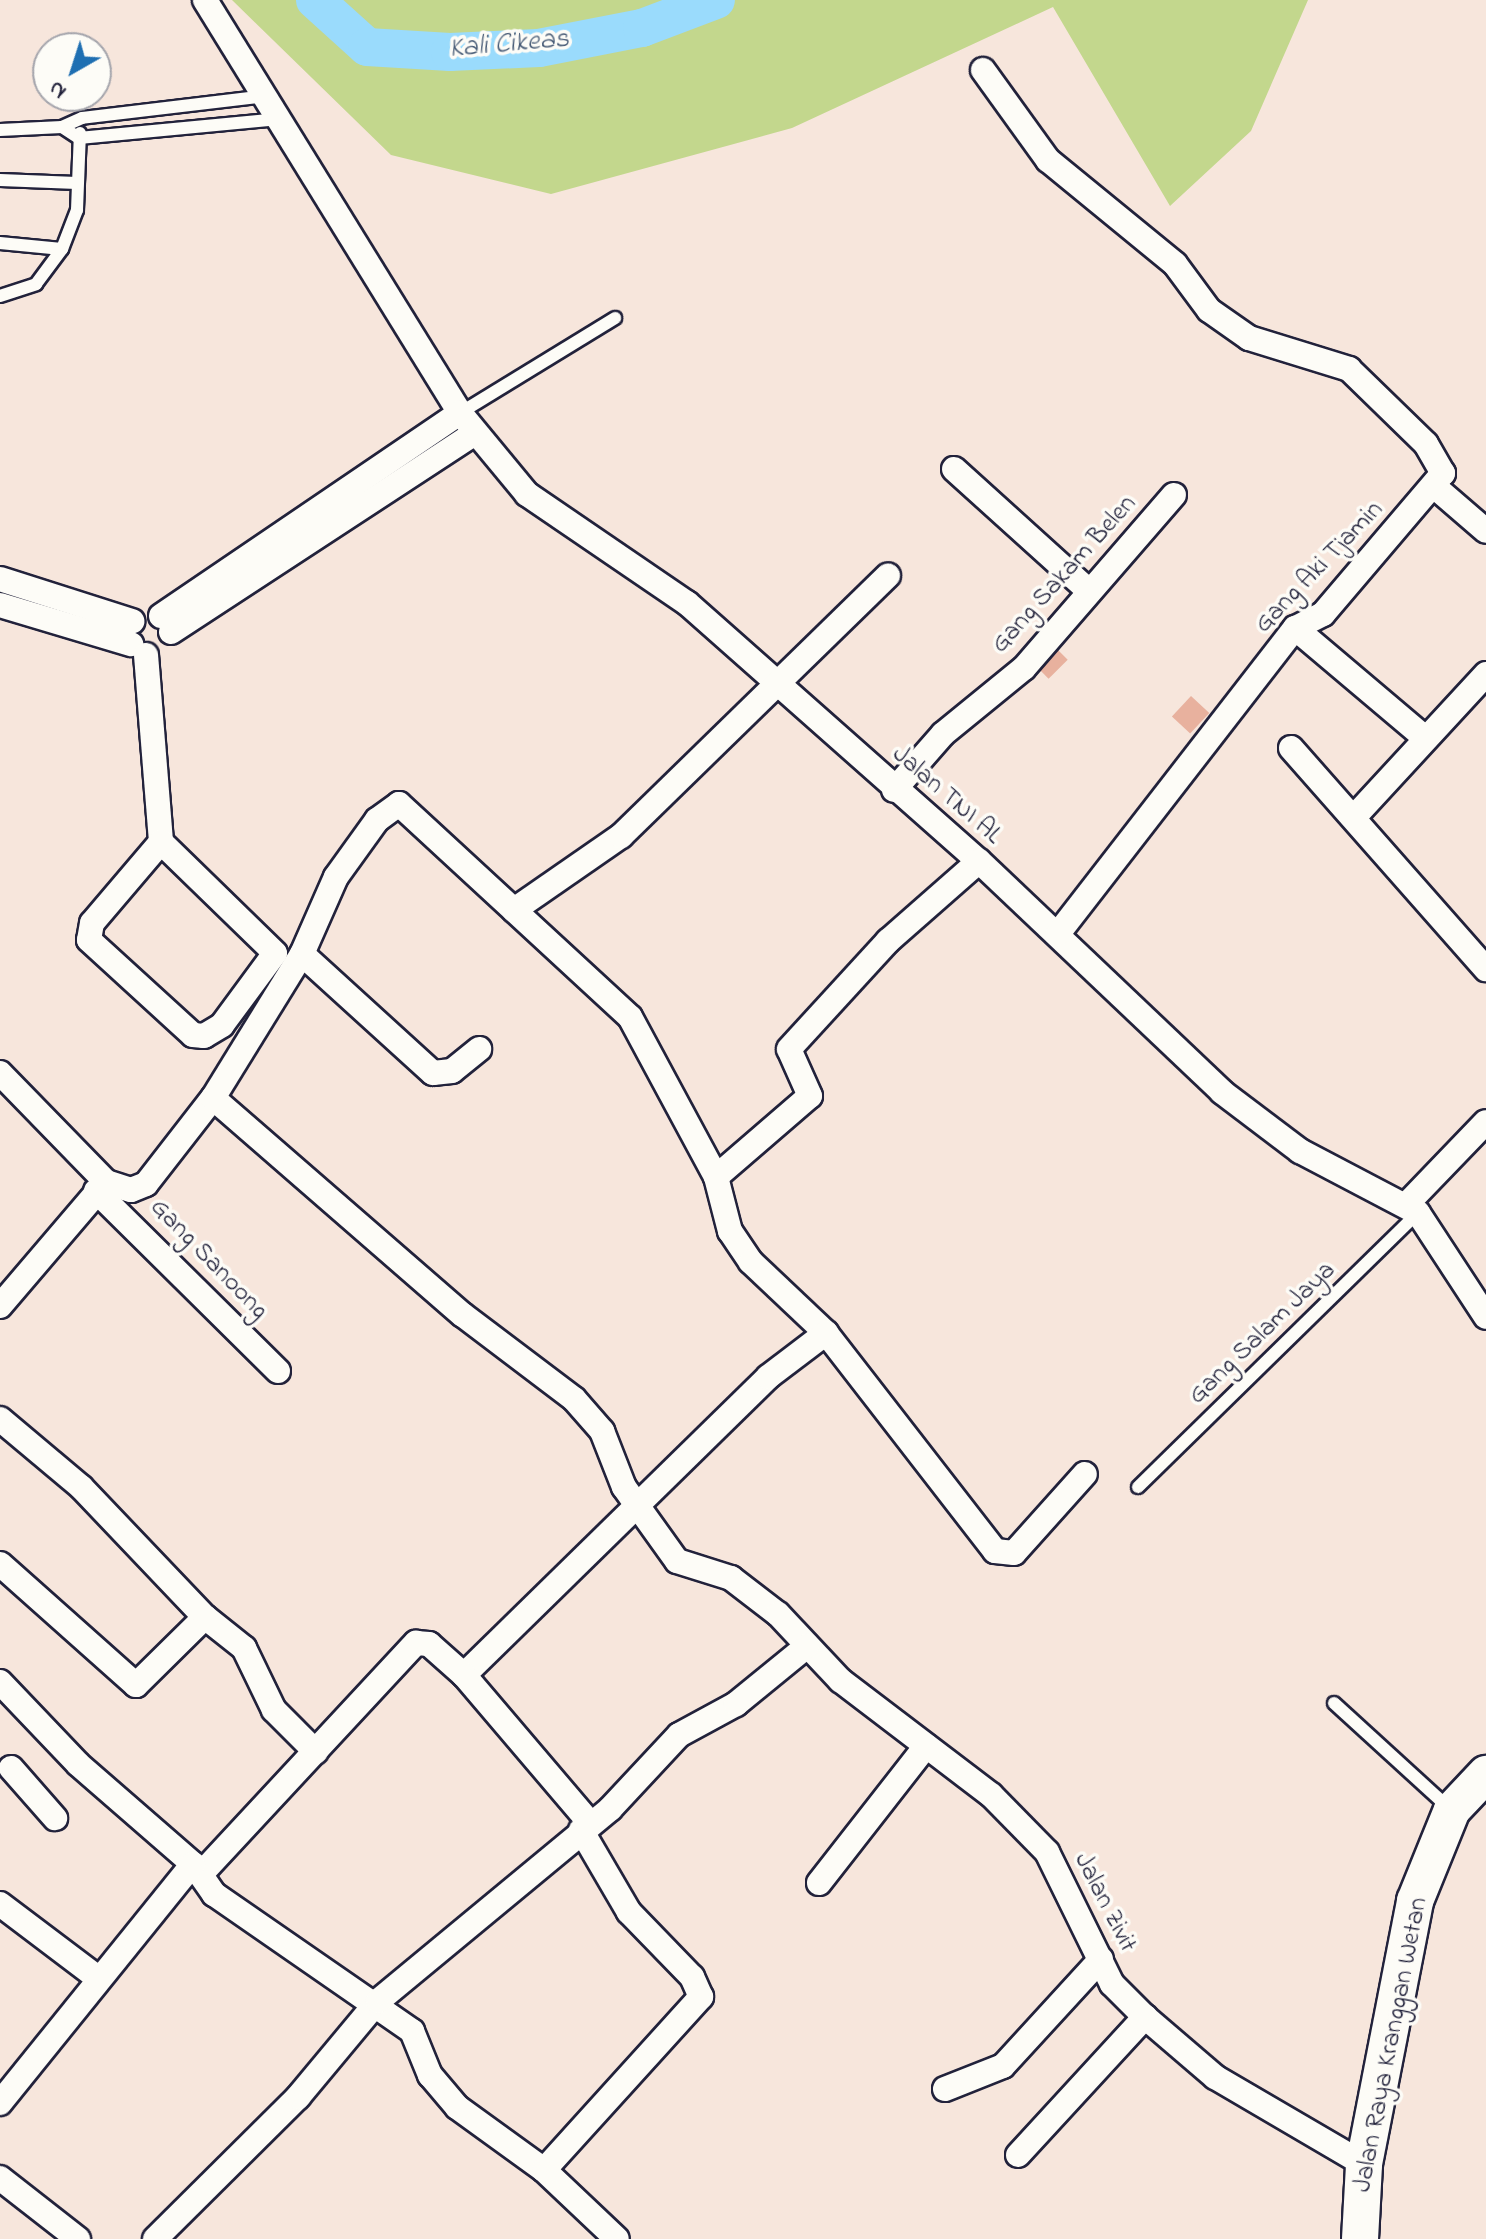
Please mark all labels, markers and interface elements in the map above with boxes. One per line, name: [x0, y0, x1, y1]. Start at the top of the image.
water label: Kali Cikeas: [448, 23, 570, 67]
north arrow: [32, 32, 112, 112]
text: N: [42, 72, 74, 106]
street label: Gang Sakam Belen: [986, 489, 1144, 661]
street label: Gang Aki Tjamin: [1249, 495, 1391, 641]
street label: Jalan TNI AL: [885, 740, 1007, 852]
street label: Gang Sanoong: [142, 1193, 274, 1327]
street label: Gang Salam Jaya: [1183, 1256, 1343, 1412]
street label: Jalan Zivit: [1066, 1848, 1142, 1958]
street label: Jalan Raya Kranggan Wetan: [1348, 1895, 1436, 2195]

